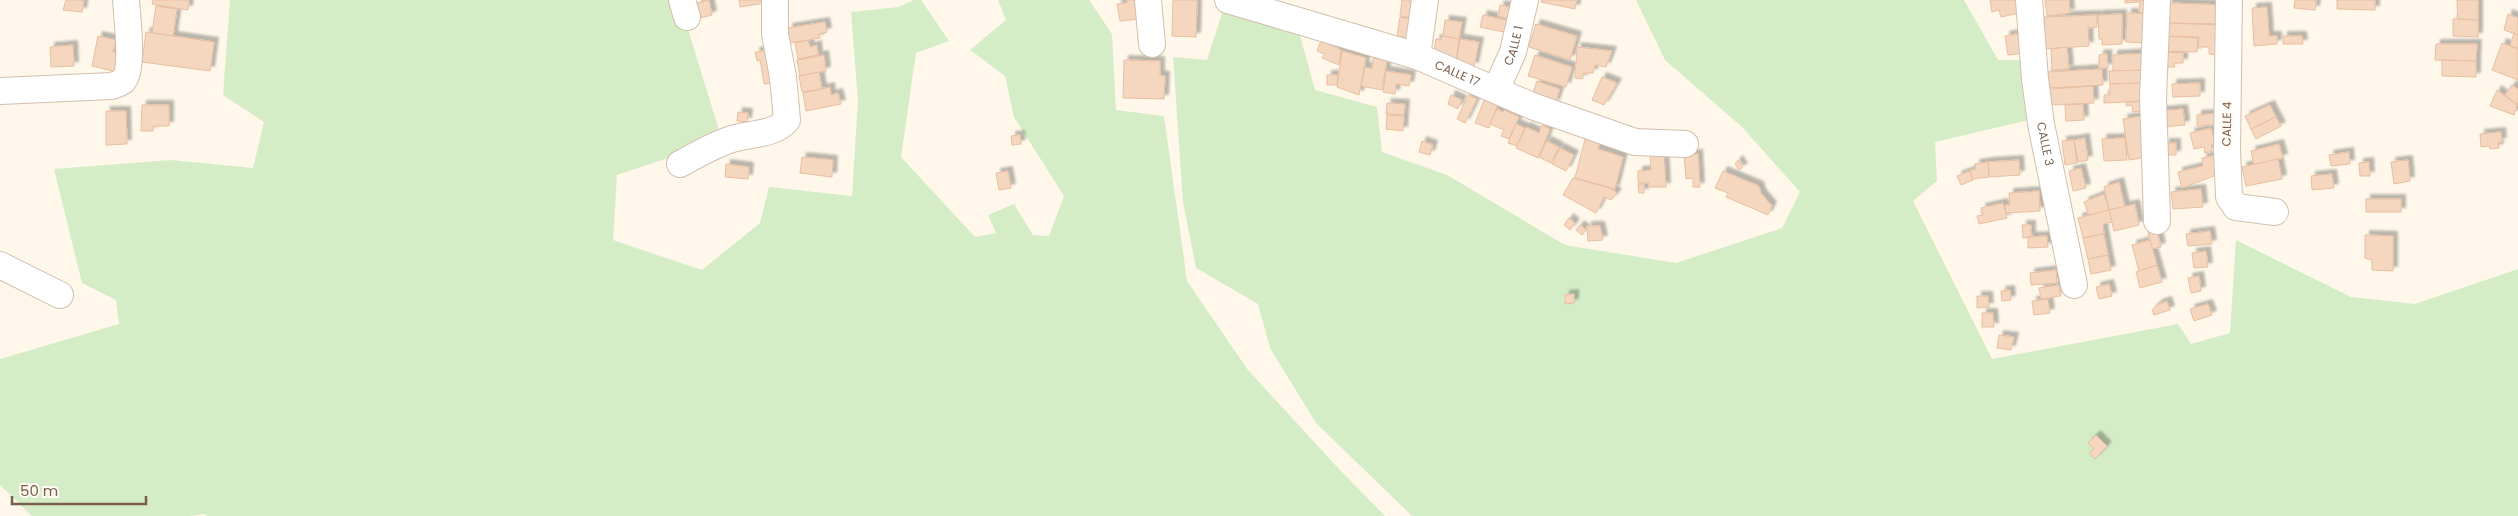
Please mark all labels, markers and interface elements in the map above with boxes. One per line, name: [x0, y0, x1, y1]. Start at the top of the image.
street label: CALLE 1: [1499, 24, 1527, 68]
street label: CALLE 17: [1432, 56, 1483, 90]
street label: CALLE 4: [2218, 101, 2235, 146]
street label: CALLE 3: [2033, 121, 2058, 167]
scale bar: [12, 474, 146, 506]
text: 50 m: [20, 480, 58, 501]

